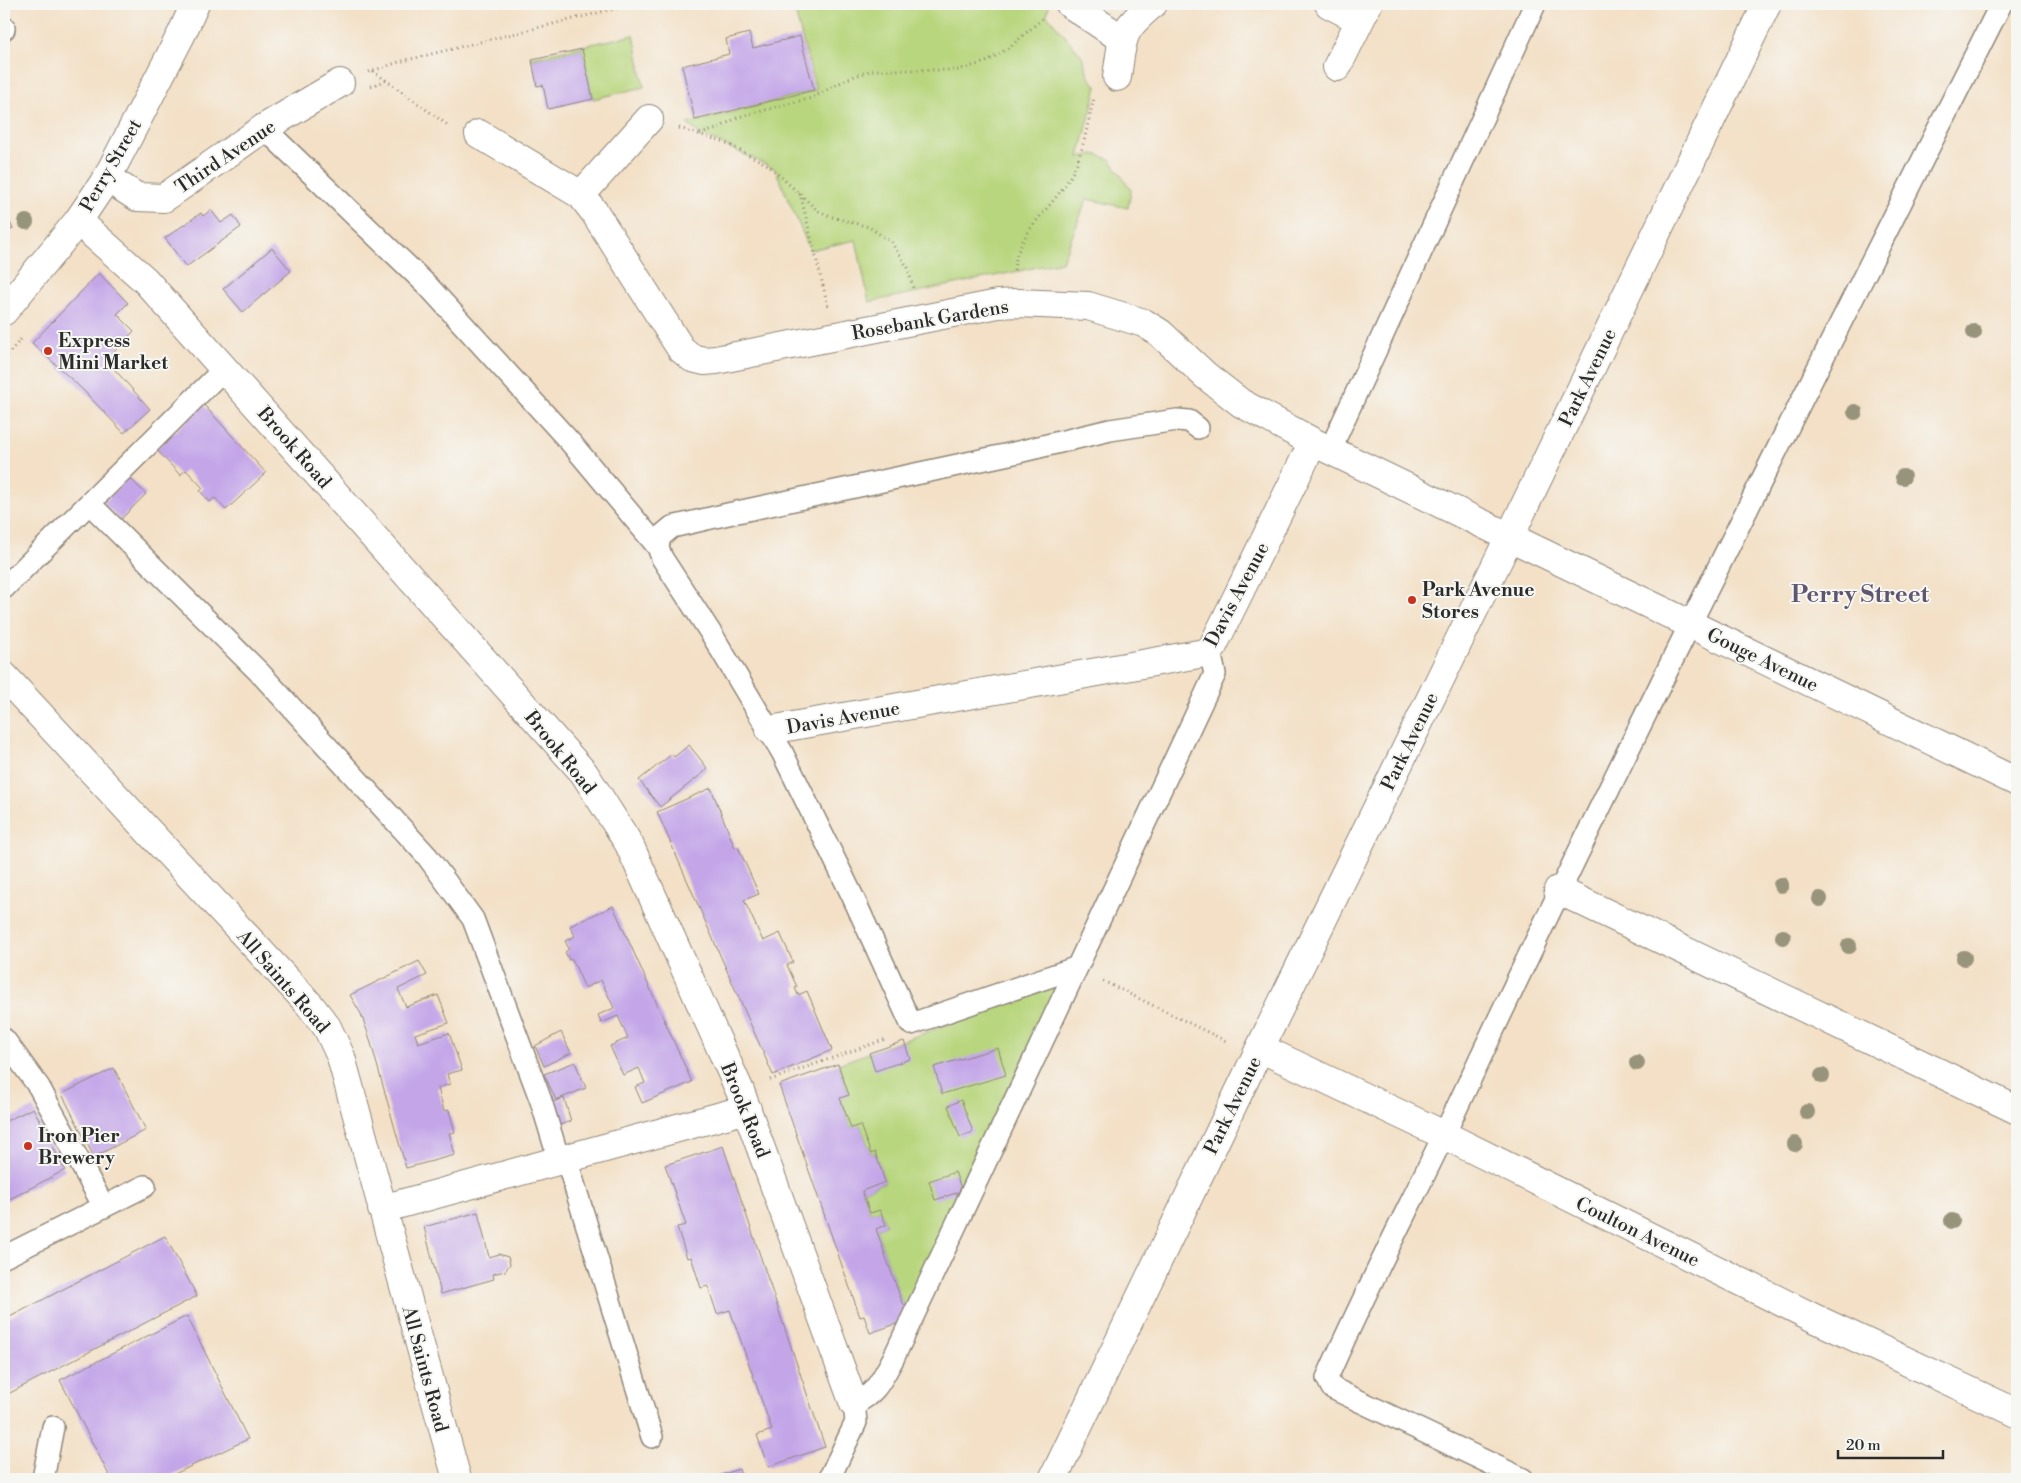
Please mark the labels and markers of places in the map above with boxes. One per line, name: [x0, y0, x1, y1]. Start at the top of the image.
place label: Express Mini Market: [58, 329, 168, 375]
marker: Express Mini Market: [42, 345, 54, 357]
place label: Park Avenue Stores: [1422, 578, 1534, 624]
marker: Park Avenue Stores: [1406, 594, 1418, 606]
place label: Iron Pier Brewery: [38, 1124, 120, 1170]
marker: Iron Pier Brewery: [22, 1140, 34, 1152]

